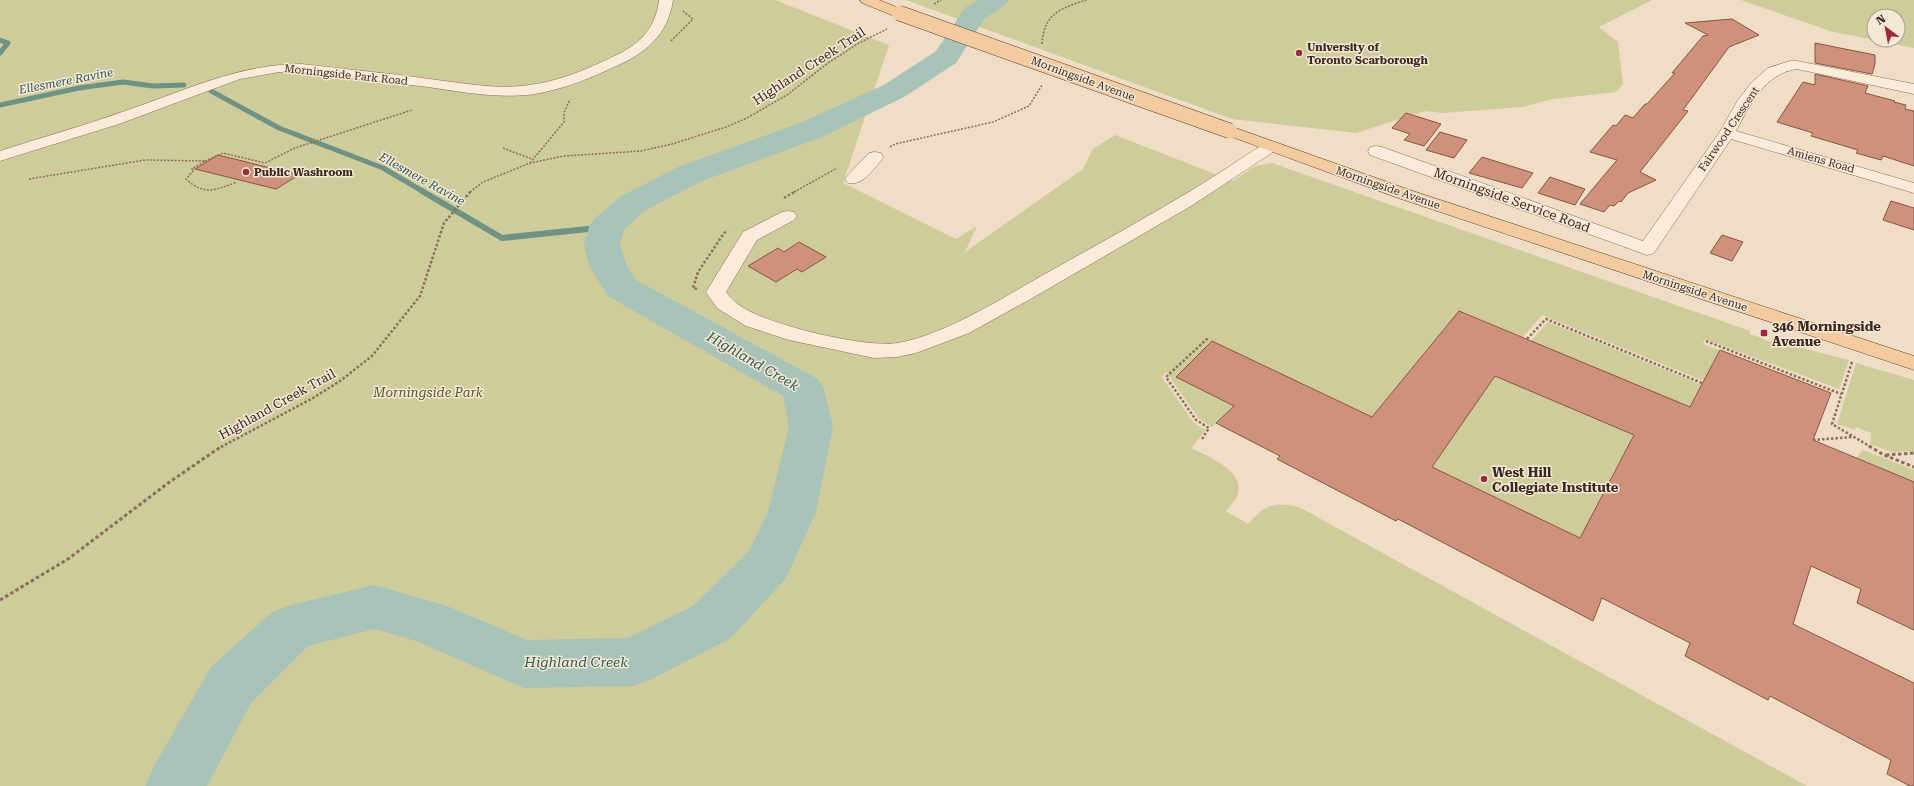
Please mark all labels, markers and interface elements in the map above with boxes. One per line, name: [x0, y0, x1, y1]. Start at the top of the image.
north arrow: [1866, 8, 1906, 48]
text: N: [1874, 12, 1888, 28]
street label: Highland Creek Trail: [750, 24, 868, 108]
place label: University of Toronto Scarborough: [1307, 41, 1428, 67]
marker: University of Toronto Scarborough: [1294, 48, 1304, 58]
street label: Morningside Avenue: [1029, 54, 1137, 104]
street label: Morningside Park Road: [284, 62, 408, 88]
water label: Ellesmere Ravine: [17, 65, 114, 97]
street label: Fairwood Crescent: [1696, 84, 1762, 174]
street label: Amiens Road: [1786, 144, 1856, 176]
water label: Ellesmere Ravine: [376, 149, 467, 208]
street label: Morningside Avenue: [1334, 164, 1442, 212]
street label: Morningside Service Road: [1432, 165, 1593, 236]
place label: Public Washroom: [254, 166, 353, 179]
marker: Public Washroom: [241, 167, 251, 177]
street label: Morningside Avenue: [1641, 268, 1749, 314]
place label: 346 Morningside Avenue: [1772, 319, 1881, 349]
water label: Highland Creek: [703, 328, 802, 394]
marker: 346 Morningside Avenue: [1759, 328, 1769, 338]
street label: Highland Creek Trail: [216, 366, 338, 442]
park label: Morningside Park: [372, 385, 484, 400]
place label: West Hill Collegiate Institute: [1492, 465, 1619, 495]
marker: West Hill Collegiate Institute: [1479, 474, 1489, 484]
water label: Highland Creek: [523, 654, 628, 670]

